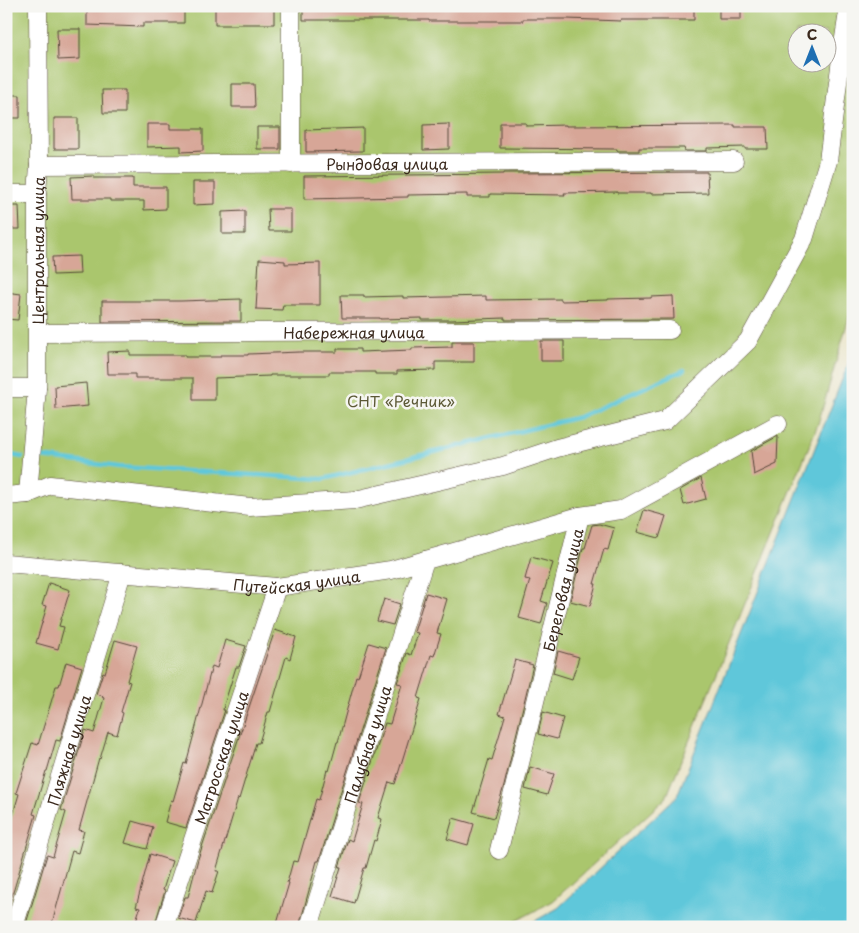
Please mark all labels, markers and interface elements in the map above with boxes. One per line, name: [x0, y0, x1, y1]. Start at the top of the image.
north arrow: [786, 22, 836, 72]
text: С: [807, 24, 817, 45]
street label: Рындовая улица: [326, 151, 449, 175]
street label: Центральная улица: [25, 175, 50, 324]
street label: Набережная улица: [283, 320, 425, 343]
park label: СНТ «Речник»: [347, 389, 455, 412]
street label: Береговая улица: [536, 525, 588, 653]
street label: Путейская улица: [232, 563, 362, 599]
street label: Палубная улица: [337, 682, 396, 806]
street label: Матросская улица: [188, 687, 254, 827]
street label: Пляжная улица: [40, 691, 96, 808]

